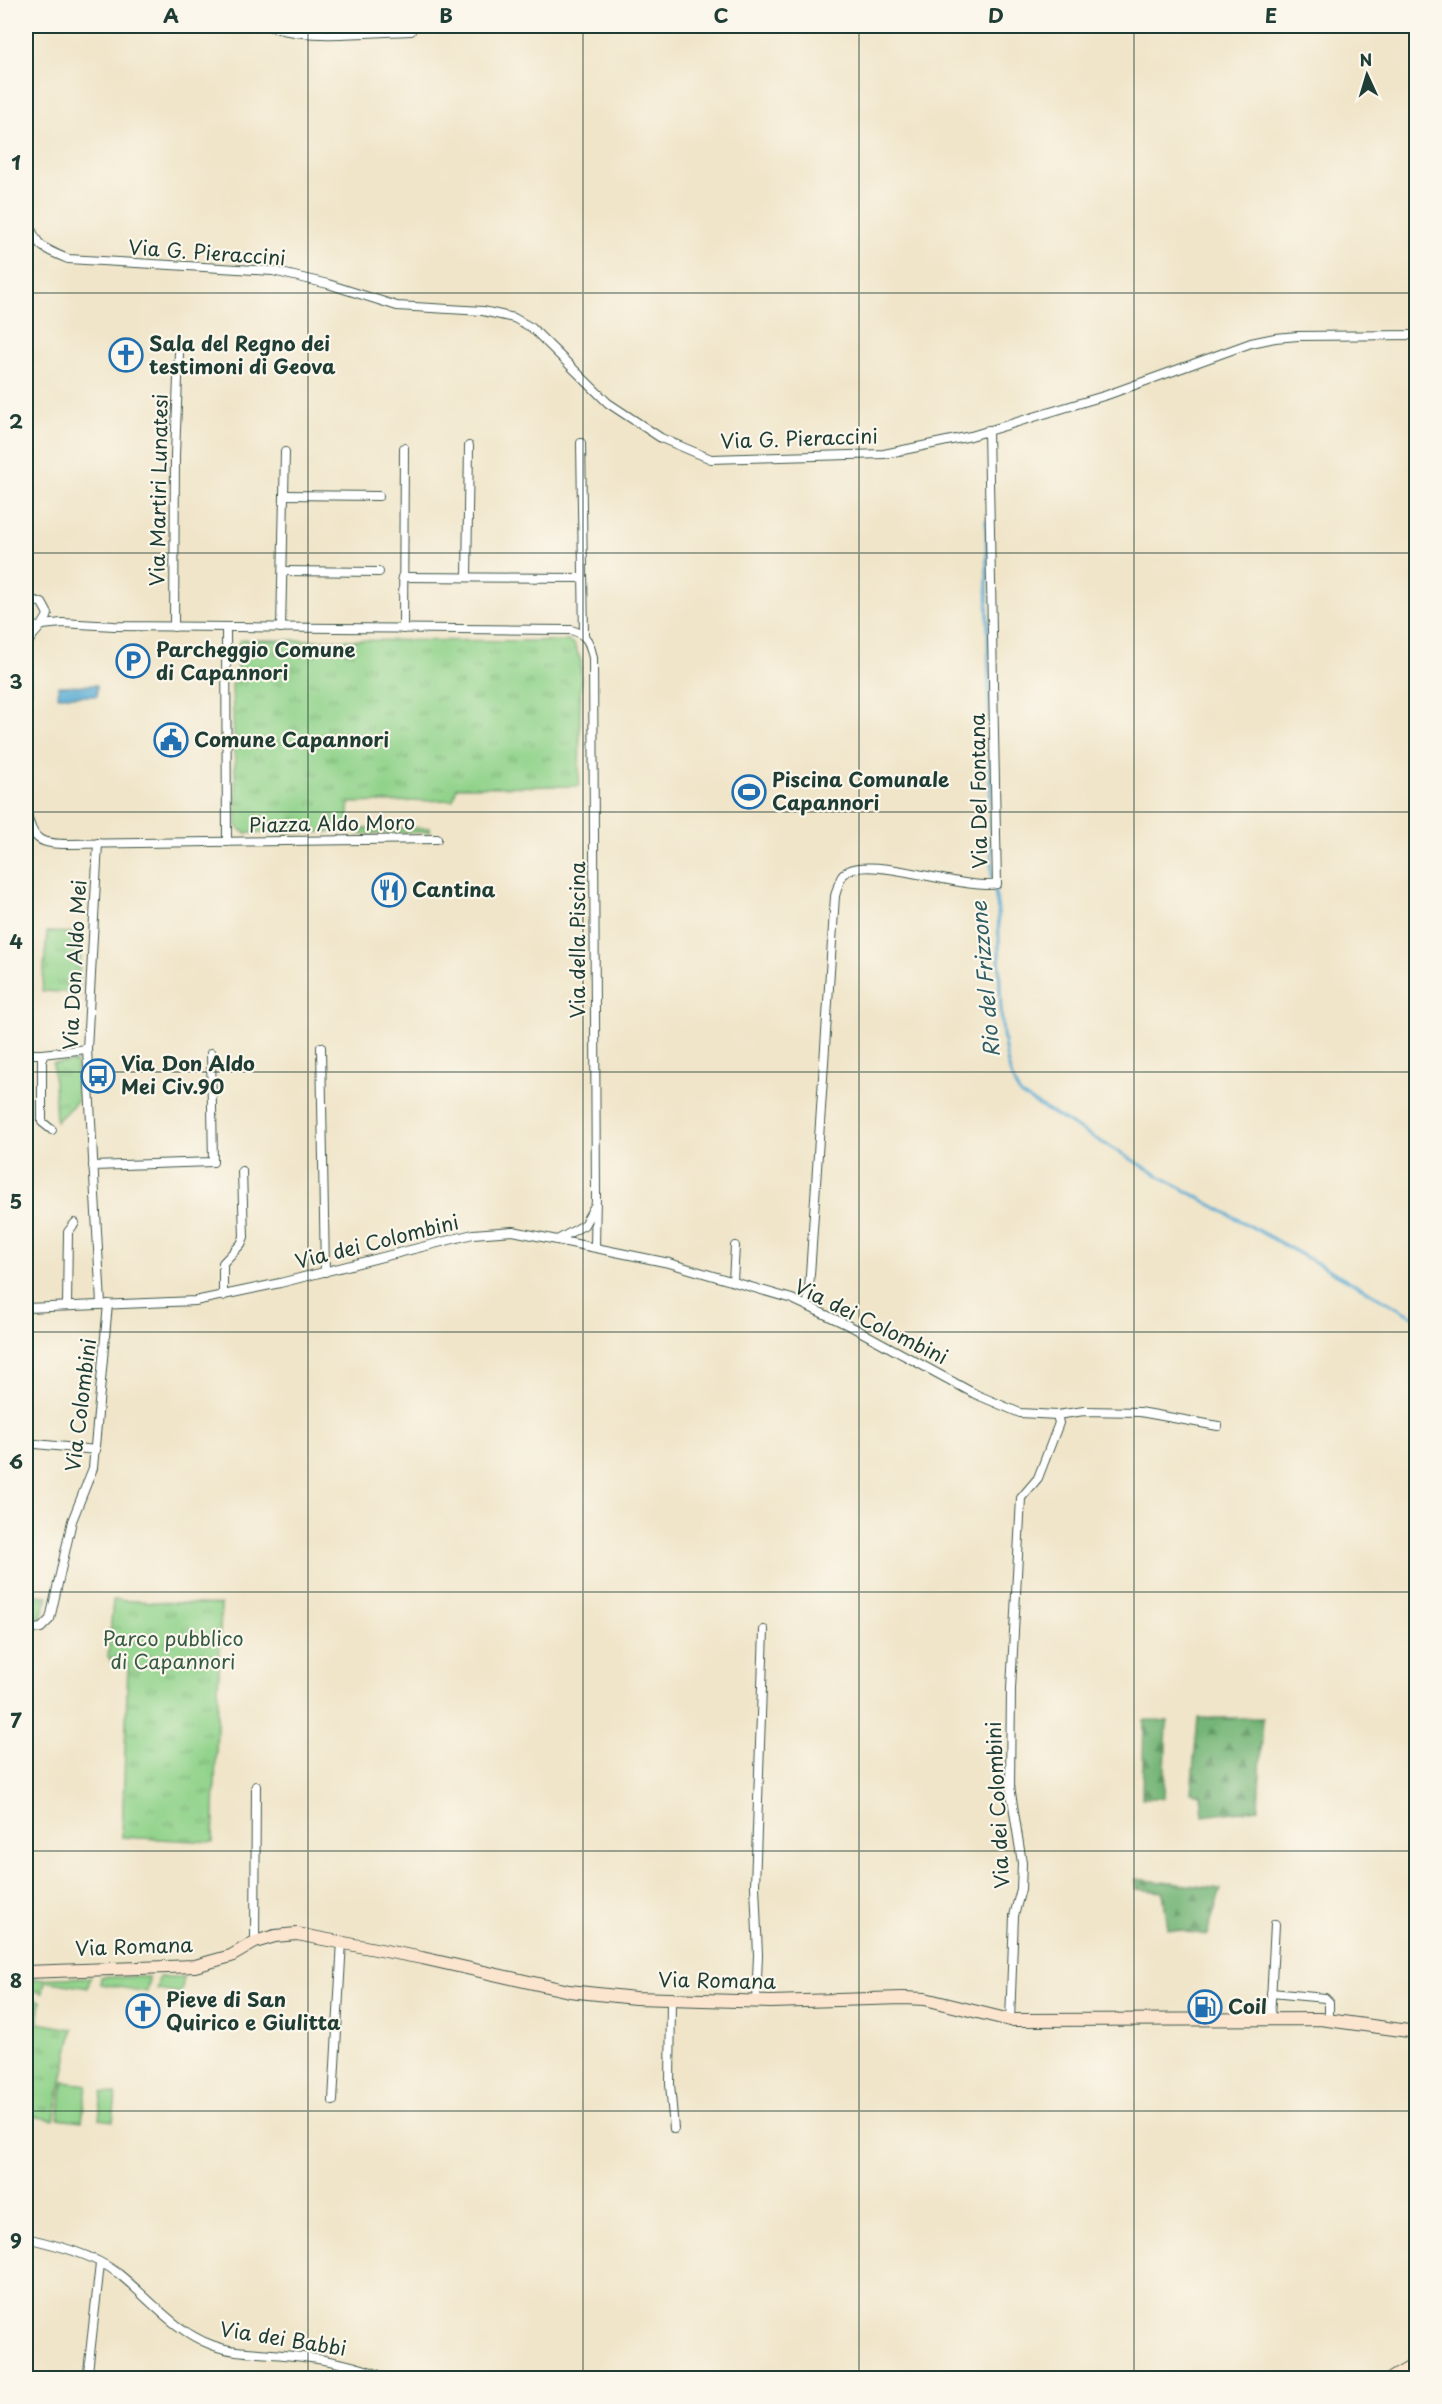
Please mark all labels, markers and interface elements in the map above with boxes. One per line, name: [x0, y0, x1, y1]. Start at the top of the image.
text: A: [163, 0, 179, 30]
text: B: [439, 0, 453, 30]
text: C: [713, 0, 729, 30]
text: D: [988, 0, 1004, 30]
text: E: [1265, 0, 1277, 30]
north arrow: [1337, 45, 1397, 105]
text: N: [1359, 47, 1373, 71]
text: 1: [11, 147, 21, 177]
street label: Via G. Pieraccini: [127, 232, 287, 272]
place label: Sala del Regno dei testimoni di Geova: [149, 328, 336, 381]
church icon: Sala del Regno dei testimoni di Geova: [108, 337, 144, 373]
street label: Via Martiri Lunatesi: [141, 393, 175, 587]
text: 2: [9, 406, 23, 436]
street label: Via G. Pieraccini: [720, 420, 878, 456]
place label: Parcheggio Comune di Capannori: [156, 634, 355, 687]
parking icon: Parcheggio Comune di Capannori: [115, 643, 151, 679]
text: 3: [9, 666, 23, 696]
street label: Via Del Fontana: [962, 713, 994, 869]
public building icon: Comune Capannori: [153, 722, 189, 758]
place label: Comune Capannori: [194, 724, 389, 754]
place label: Piscina Comunale Capannori: [772, 764, 949, 817]
sports icon: Piscina Comunale Capannori: [731, 774, 767, 810]
street label: Piazza Aldo Moro: [249, 807, 415, 839]
street label: Via della Piscina: [562, 861, 592, 1019]
restaurant icon: Cantina: [371, 872, 407, 908]
place label: Cantina: [412, 874, 496, 904]
street label: Via Don Aldo Mei: [55, 879, 93, 1051]
water label: Rio del Frizzone: [961, 899, 1007, 1059]
text: 4: [9, 926, 23, 956]
place label: Via Don Aldo Mei Civ.90: [121, 1048, 255, 1101]
bus stop icon: Via Don Aldo Mei Civ.90: [80, 1058, 116, 1094]
text: 5: [10, 1186, 22, 1216]
street label: Via dei Colombini: [292, 1206, 462, 1276]
street label: Via dei Colombini: [790, 1271, 953, 1371]
street label: Via Colombini: [57, 1336, 103, 1473]
text: 6: [9, 1446, 23, 1476]
park label: Parco pubblico di Capannori: [102, 1623, 244, 1676]
text: 7: [10, 1705, 22, 1735]
street label: Via dei Colombini: [978, 1721, 1016, 1890]
street label: Via Romana: [74, 1929, 194, 1963]
street label: Via Romana: [658, 1964, 776, 1996]
text: 8: [10, 1965, 22, 1995]
place label: Pieve di San Quirico e Giulitta: [166, 1984, 341, 2037]
fuel station icon: Coil: [1187, 1989, 1223, 2025]
place label: Coil: [1228, 1991, 1267, 2021]
church icon: Pieve di San Quirico e Giulitta: [125, 1993, 161, 2029]
text: 9: [10, 2225, 22, 2255]
street label: Via dei Babbi: [218, 2313, 349, 2363]

